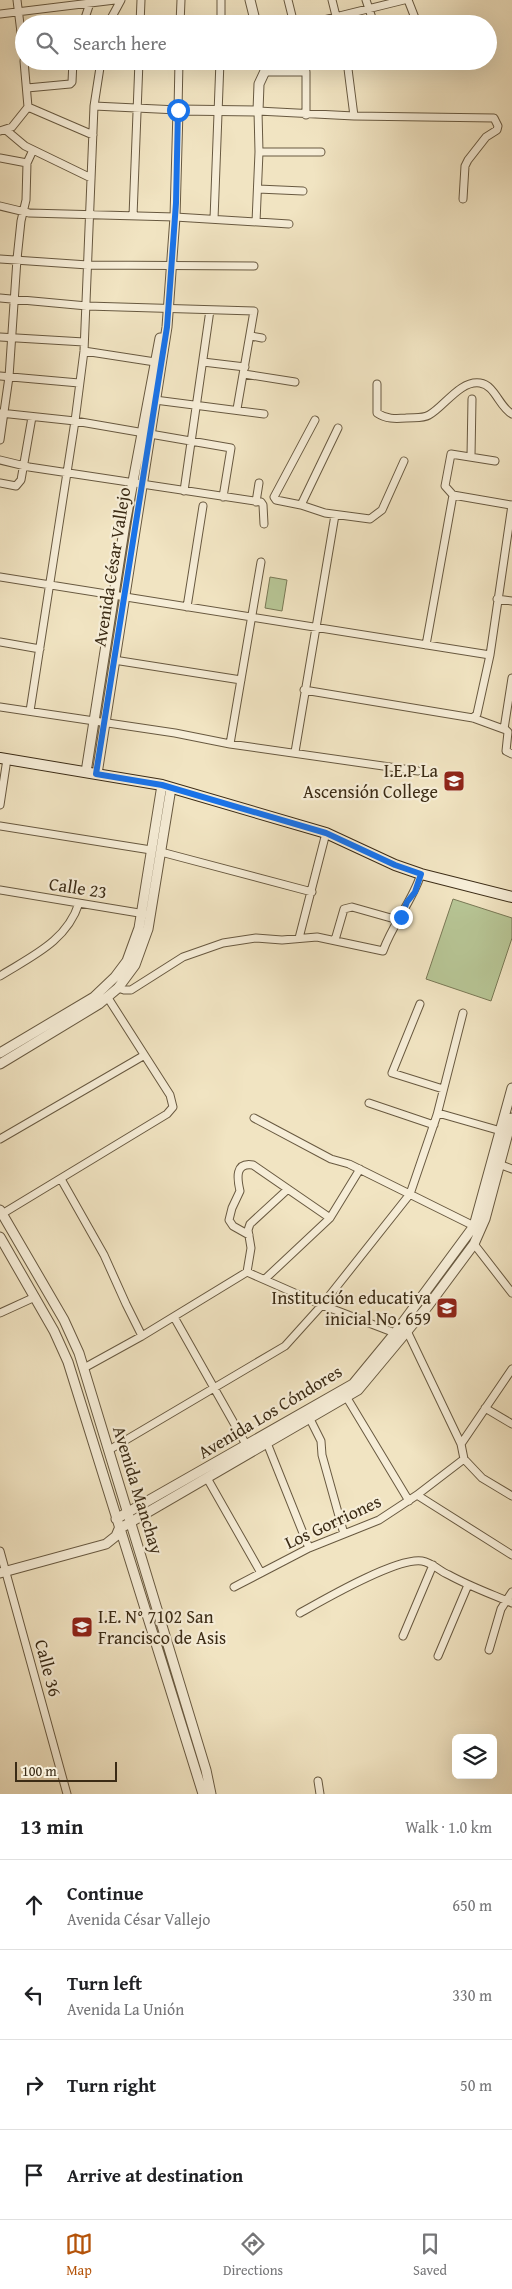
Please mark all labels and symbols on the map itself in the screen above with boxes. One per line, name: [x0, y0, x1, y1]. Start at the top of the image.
route start: [167, 99, 190, 122]
street label: Avenida César Vallejo: [86, 485, 137, 649]
place label: I.E.P La Ascensión College: [303, 757, 438, 805]
school or university icon: I.E.P La Ascensión College: [442, 769, 466, 793]
street label: Calle 23: [47, 870, 109, 905]
route end: [390, 906, 413, 929]
place label: Institución educativa inicial No. 659: [272, 1284, 431, 1332]
school or university icon: Institución educativa inicial No. 659: [435, 1296, 459, 1320]
street label: Avenida Los Cóndores: [193, 1358, 347, 1465]
street label: Avenida Manchay: [106, 1422, 171, 1557]
street label: Los Gorriones: [280, 1487, 385, 1556]
place label: I.E. N° 7102 San Francisco de Asis: [98, 1603, 226, 1651]
school or university icon: I.E. N° 7102 San Francisco de Asis: [70, 1615, 94, 1639]
street label: Calle 36: [28, 1636, 69, 1699]
scale bar: [15, 1759, 118, 1782]

